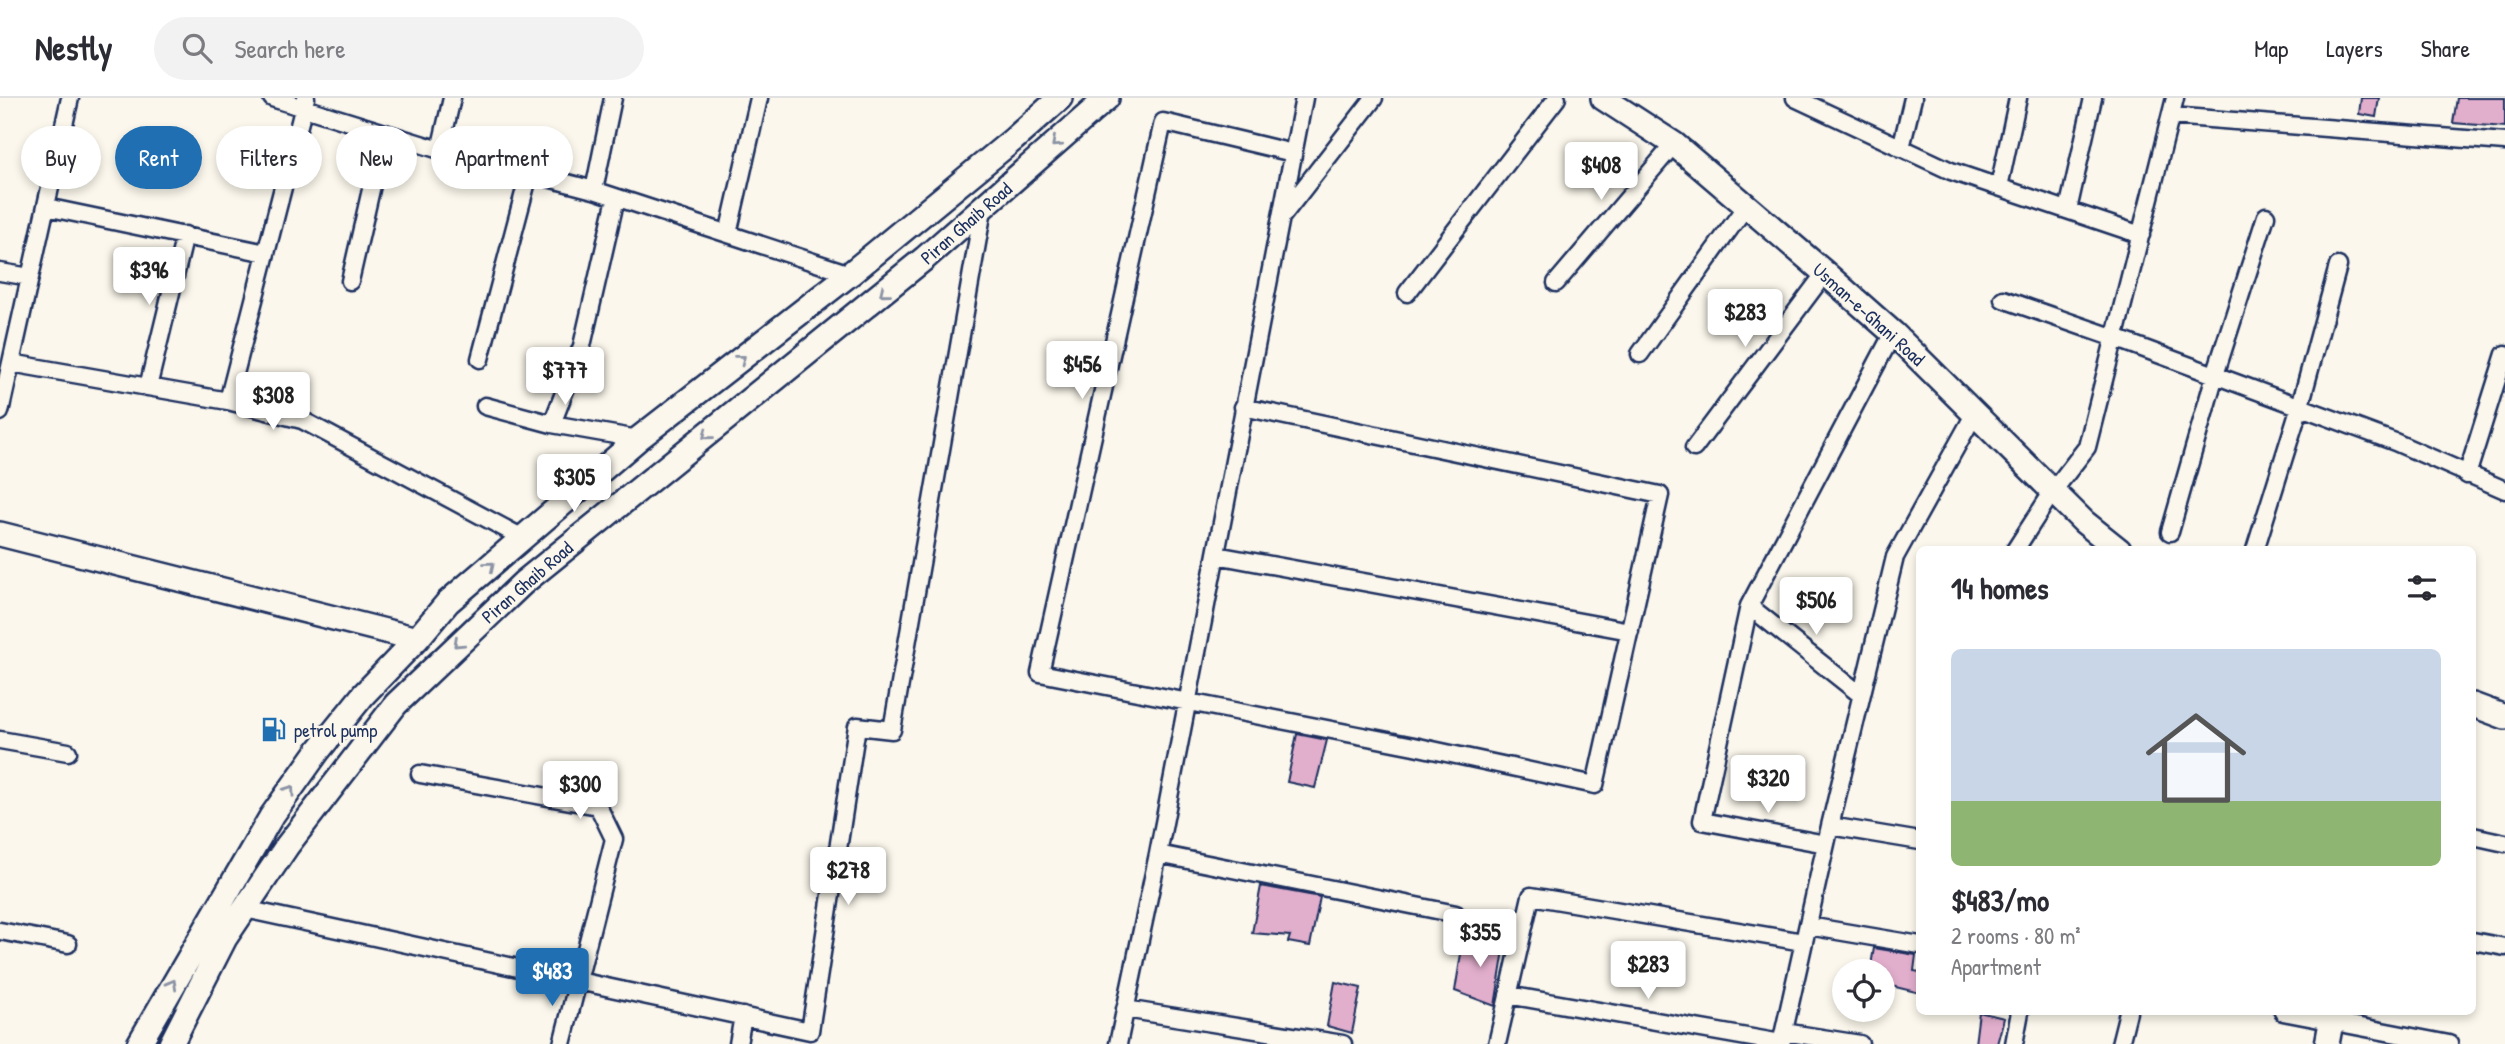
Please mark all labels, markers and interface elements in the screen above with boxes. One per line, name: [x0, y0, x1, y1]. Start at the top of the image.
search box: [154, 17, 644, 80]
text: Nestly: [35, 26, 112, 70]
icon: search: [178, 29, 216, 67]
text: Search here: [234, 31, 346, 66]
text: Map: [2254, 32, 2288, 64]
text: Layers: [2326, 32, 2383, 64]
text: Share: [2421, 32, 2470, 64]
chip: Buy: [21, 126, 101, 189]
chip: Rent: [115, 126, 202, 189]
chip: Filters: [216, 126, 322, 189]
chip: New: [336, 126, 417, 189]
chip: Apartment: [431, 126, 573, 189]
one-way arrow: [1052, 135, 1065, 147]
pin: $408: [1560, 142, 1642, 202]
text: $408: [1581, 149, 1621, 180]
street label: Piran Ghaib Road: [915, 176, 1018, 270]
pin: $396: [108, 248, 190, 307]
text: $396: [129, 254, 169, 285]
street label: Usman-e-Ghani Road: [1807, 257, 1931, 372]
one-way arrow: [879, 283, 891, 296]
pin: $283: [1704, 289, 1786, 349]
text: $283: [1724, 296, 1766, 327]
pin: $456: [1041, 342, 1123, 401]
pin: $777: [524, 348, 606, 407]
text: $456: [1062, 348, 1102, 379]
text: $777: [542, 354, 588, 385]
one-way arrow: [733, 355, 746, 368]
pin: $308: [232, 372, 314, 432]
text: $308: [252, 379, 294, 410]
one-way arrow: [703, 426, 715, 439]
pin: $305: [533, 454, 615, 514]
text: $305: [553, 461, 595, 492]
street label: Piran Ghaib Road: [476, 535, 579, 629]
one-way arrow: [481, 562, 494, 574]
text: 14 homes: [1951, 568, 2049, 608]
icon: filters: [2403, 569, 2441, 607]
pin: $506: [1775, 578, 1857, 637]
text: $506: [1796, 584, 1836, 615]
one-way arrow: [453, 635, 466, 648]
icon: home: [2133, 695, 2259, 821]
fuel station icon: petrol pump: [260, 716, 288, 744]
place label: petrol pump: [294, 717, 377, 743]
pin: $320: [1727, 756, 1809, 815]
pin: $300: [539, 762, 621, 821]
text: $320: [1746, 762, 1790, 793]
text: $300: [559, 768, 601, 799]
one-way arrow: [282, 785, 294, 798]
pin: $278: [807, 848, 889, 907]
text: $278: [826, 854, 870, 885]
text: $483/mo: [1951, 880, 2049, 920]
pin: $355: [1439, 910, 1521, 969]
text: $355: [1459, 916, 1501, 947]
text: 2 rooms · 80 m²: [1951, 920, 2081, 951]
pin: $283: [1607, 942, 1689, 1001]
pin: $483: [511, 948, 593, 1008]
text: $283: [1627, 948, 1669, 979]
text: Apartment: [1951, 951, 2041, 982]
text: $483: [532, 955, 572, 986]
map controls: [1832, 959, 1895, 1022]
button: locate: [1832, 959, 1895, 1022]
one-way arrow: [164, 979, 177, 992]

